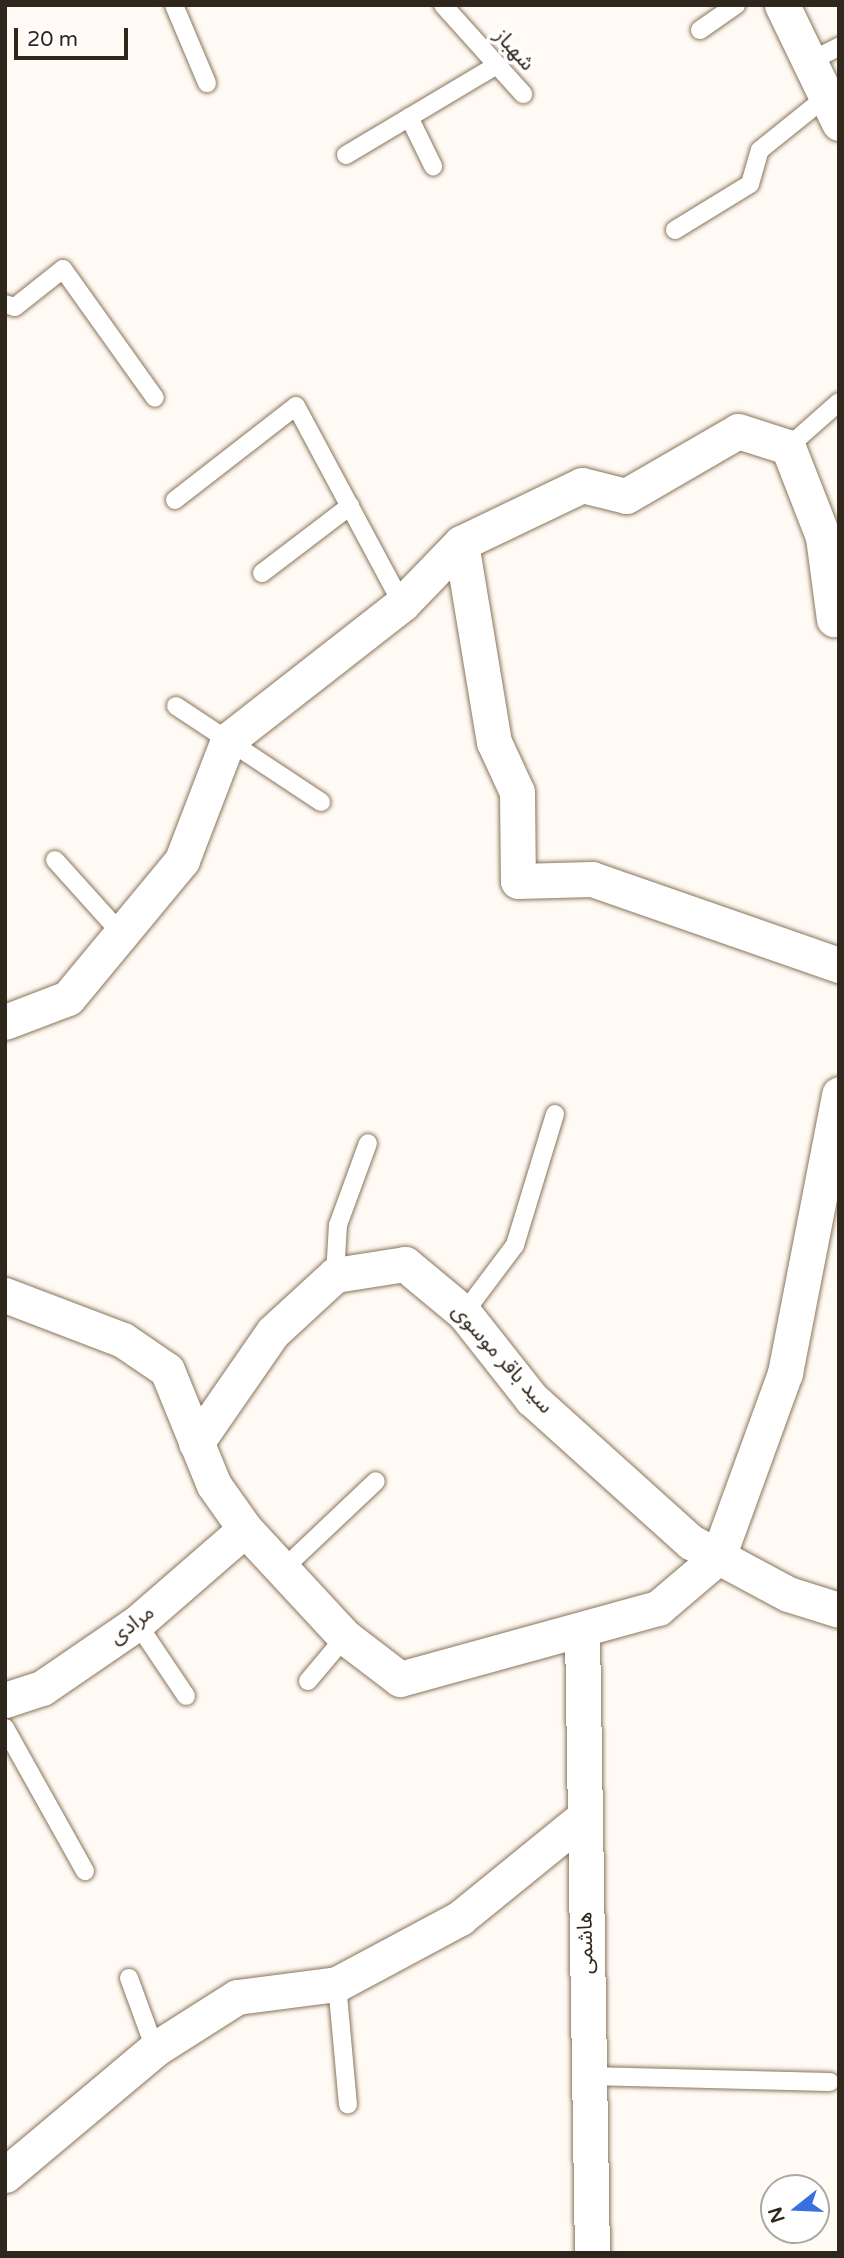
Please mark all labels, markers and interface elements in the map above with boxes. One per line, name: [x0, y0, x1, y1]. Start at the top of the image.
scale bar: [18, 14, 131, 58]
street label: شهباز: [489, 24, 539, 76]
text: 20 m: [27, 27, 78, 52]
street label: سید باقر موسوی: [446, 1299, 558, 1419]
street label: مرادی: [105, 1600, 159, 1650]
street label: هاشمی: [573, 1912, 599, 1974]
north arrow: [760, 2174, 830, 2244]
text: N: [764, 2204, 790, 2226]

